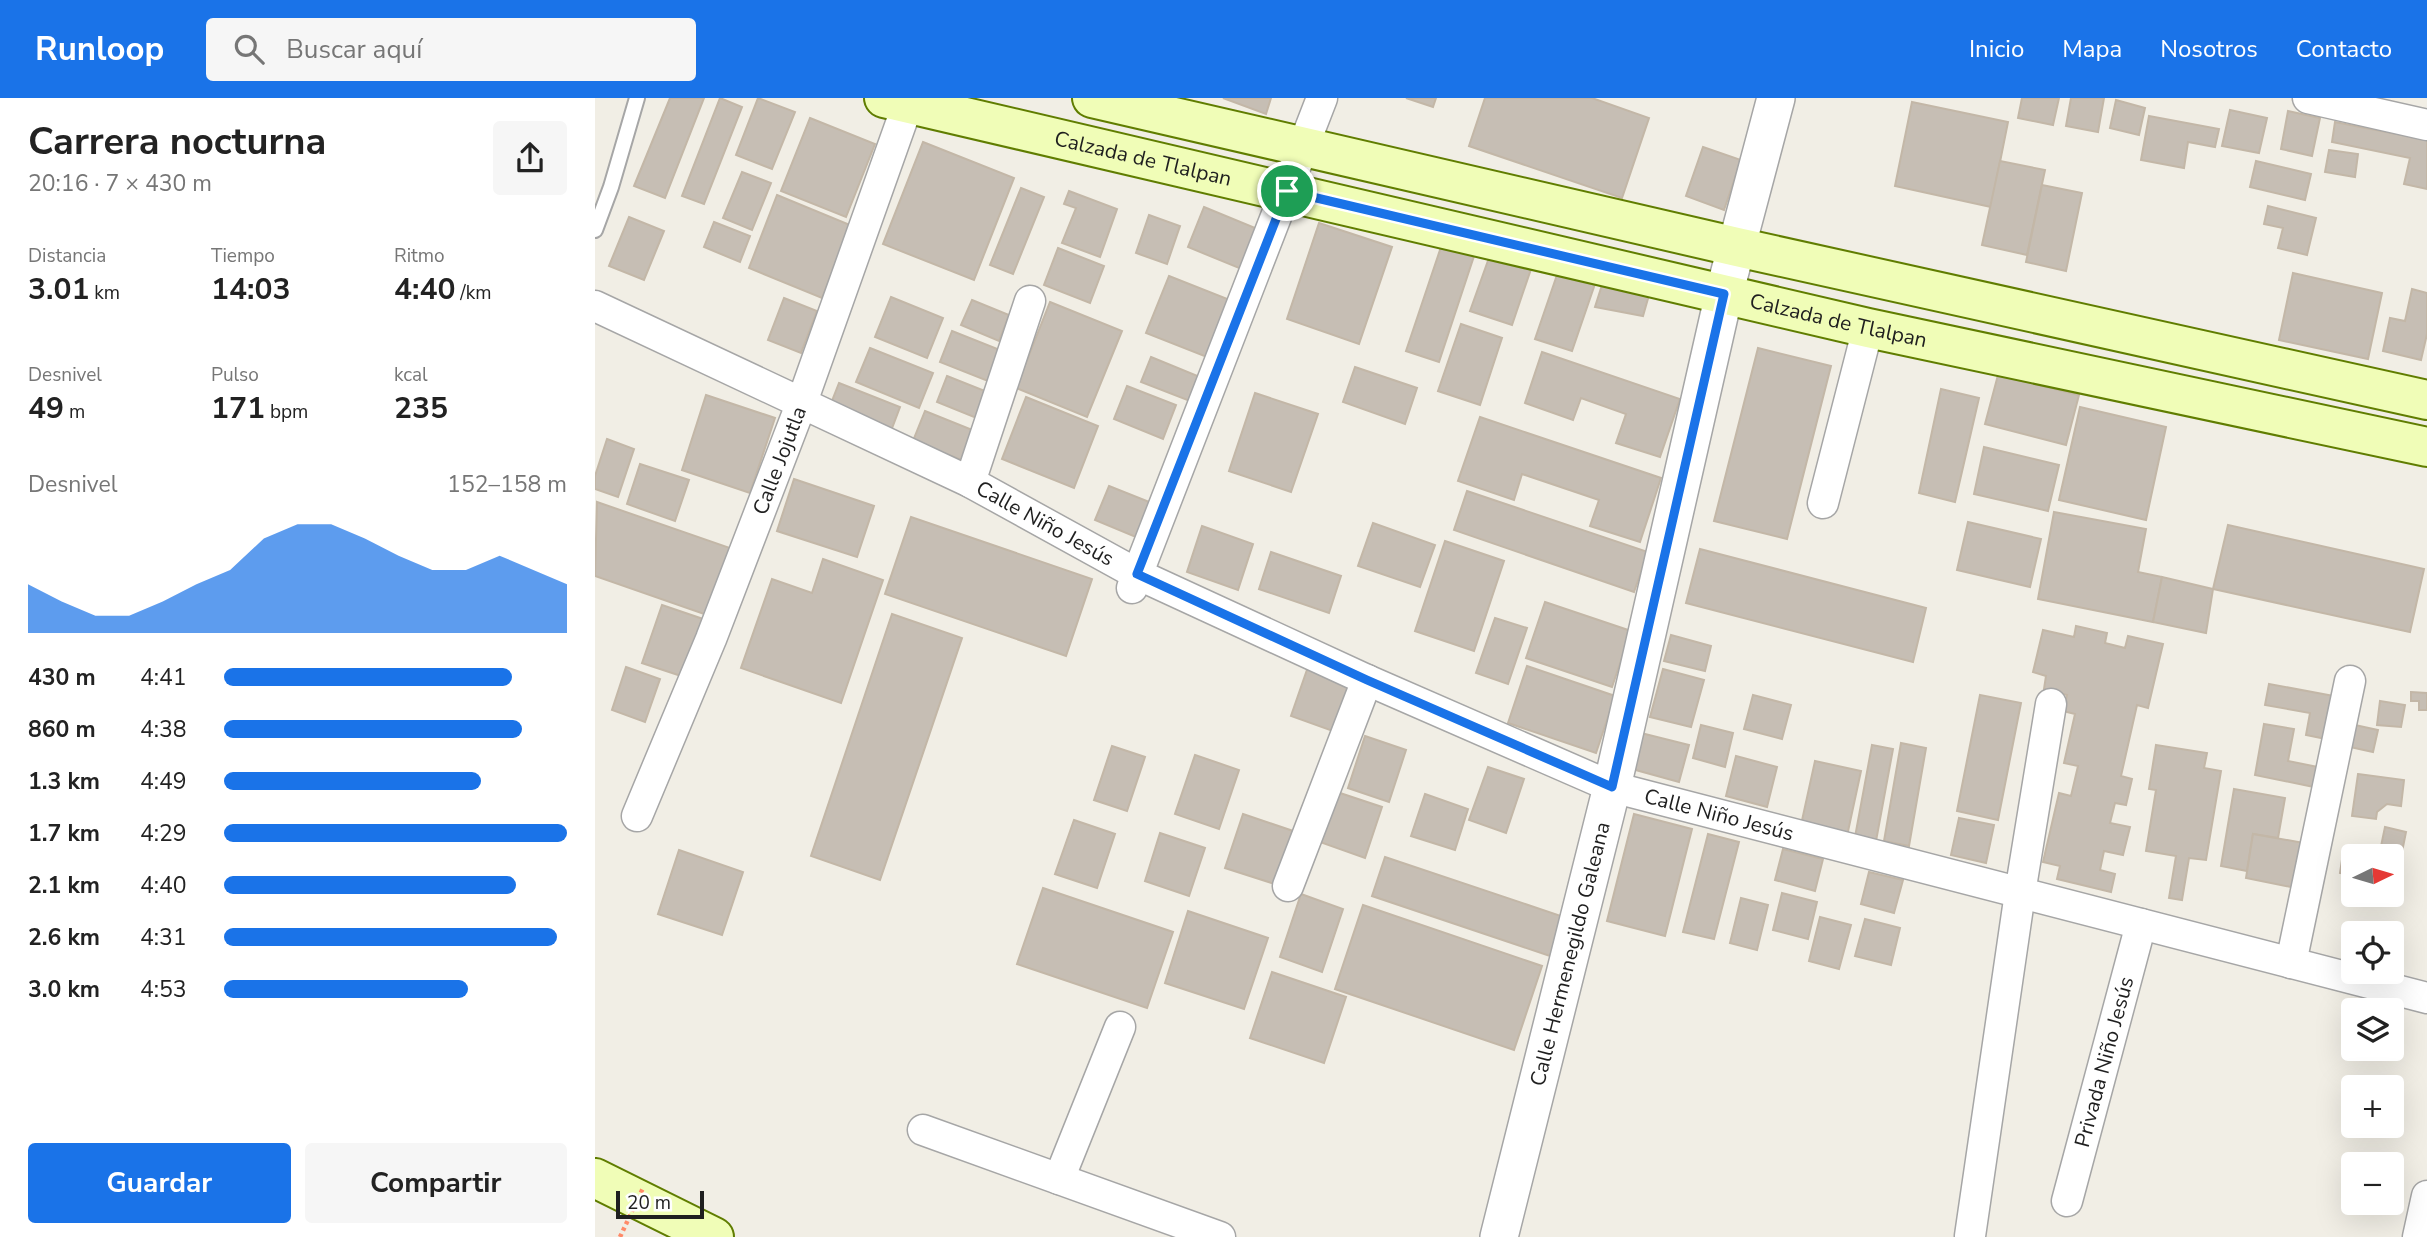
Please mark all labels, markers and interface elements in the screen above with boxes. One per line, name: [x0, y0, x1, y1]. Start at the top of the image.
search box: [206, 18, 696, 81]
text: Runloop: [35, 27, 164, 72]
icon: search: [230, 30, 268, 68]
text: Buscar aquí: [286, 32, 422, 67]
text: Inicio: [1969, 33, 2024, 65]
text: Mapa: [2062, 33, 2122, 65]
text: Nosotros: [2160, 33, 2258, 65]
text: Contacto: [2296, 33, 2392, 65]
text: Carrera nocturna: [28, 116, 326, 167]
button: share: [493, 121, 567, 195]
street label: Calzada de Tlalpan: [1052, 124, 1234, 193]
pin: [1257, 161, 1317, 221]
text: 20:16 · 7 × 430 m: [28, 168, 212, 199]
icon: arrive: [1268, 172, 1306, 210]
text: Distancia: [28, 243, 106, 269]
text: Tiempo: [211, 243, 275, 269]
text: Ritmo: [394, 243, 445, 269]
text: 3.01: [28, 269, 89, 310]
text: 14:03: [211, 269, 290, 310]
text: 4:40: [394, 269, 455, 310]
text: km: [89, 280, 120, 306]
text: /km: [455, 280, 491, 306]
street label: Calzada de Tlalpan: [1747, 287, 1930, 354]
text: Desnivel: [28, 362, 102, 388]
text: Pulso: [211, 362, 259, 388]
text: kcal: [394, 362, 428, 388]
text: 49: [28, 388, 64, 429]
text: 171: [211, 388, 265, 429]
text: 235: [394, 388, 448, 429]
text: m: [64, 399, 85, 425]
text: bpm: [265, 399, 308, 425]
street label: Calle Jojutla: [746, 402, 813, 519]
text: Desnivel: [28, 469, 118, 500]
text: 152–158 m: [447, 469, 567, 500]
street label: Calle Niño Jesús: [971, 474, 1119, 573]
text: 430 m: [28, 662, 96, 693]
text: 4:41: [140, 662, 187, 693]
text: 860 m: [28, 714, 96, 745]
text: 4:38: [140, 714, 187, 745]
text: 1.3 km: [28, 766, 100, 797]
text: 4:49: [140, 766, 187, 797]
street label: Calle Niño Jesús: [1641, 782, 1797, 847]
text: 1.7 km: [28, 818, 100, 849]
text: 4:29: [140, 818, 187, 849]
street label: Calle Hermenegildo Galeana: [1523, 819, 1617, 1089]
north arrow: [2341, 844, 2405, 906]
map controls: [2341, 844, 2404, 1215]
text: 2.1 km: [28, 870, 100, 901]
text: 4:40: [140, 870, 187, 901]
button: locate: [2341, 921, 2404, 984]
text: 2.6 km: [28, 922, 100, 953]
text: 4:31: [140, 922, 187, 953]
street label: Privada Niño Jesús: [2068, 973, 2140, 1150]
text: 3.0 km: [28, 974, 100, 1005]
text: 4:53: [140, 974, 187, 1005]
button: layers: [2341, 998, 2404, 1061]
button: +: [2341, 1075, 2404, 1138]
button: Guardar: [28, 1143, 291, 1223]
button: Compartir: [305, 1143, 567, 1223]
button: −: [2341, 1152, 2404, 1215]
scale bar: [616, 1188, 703, 1220]
text: 20 m: [627, 1190, 671, 1216]

